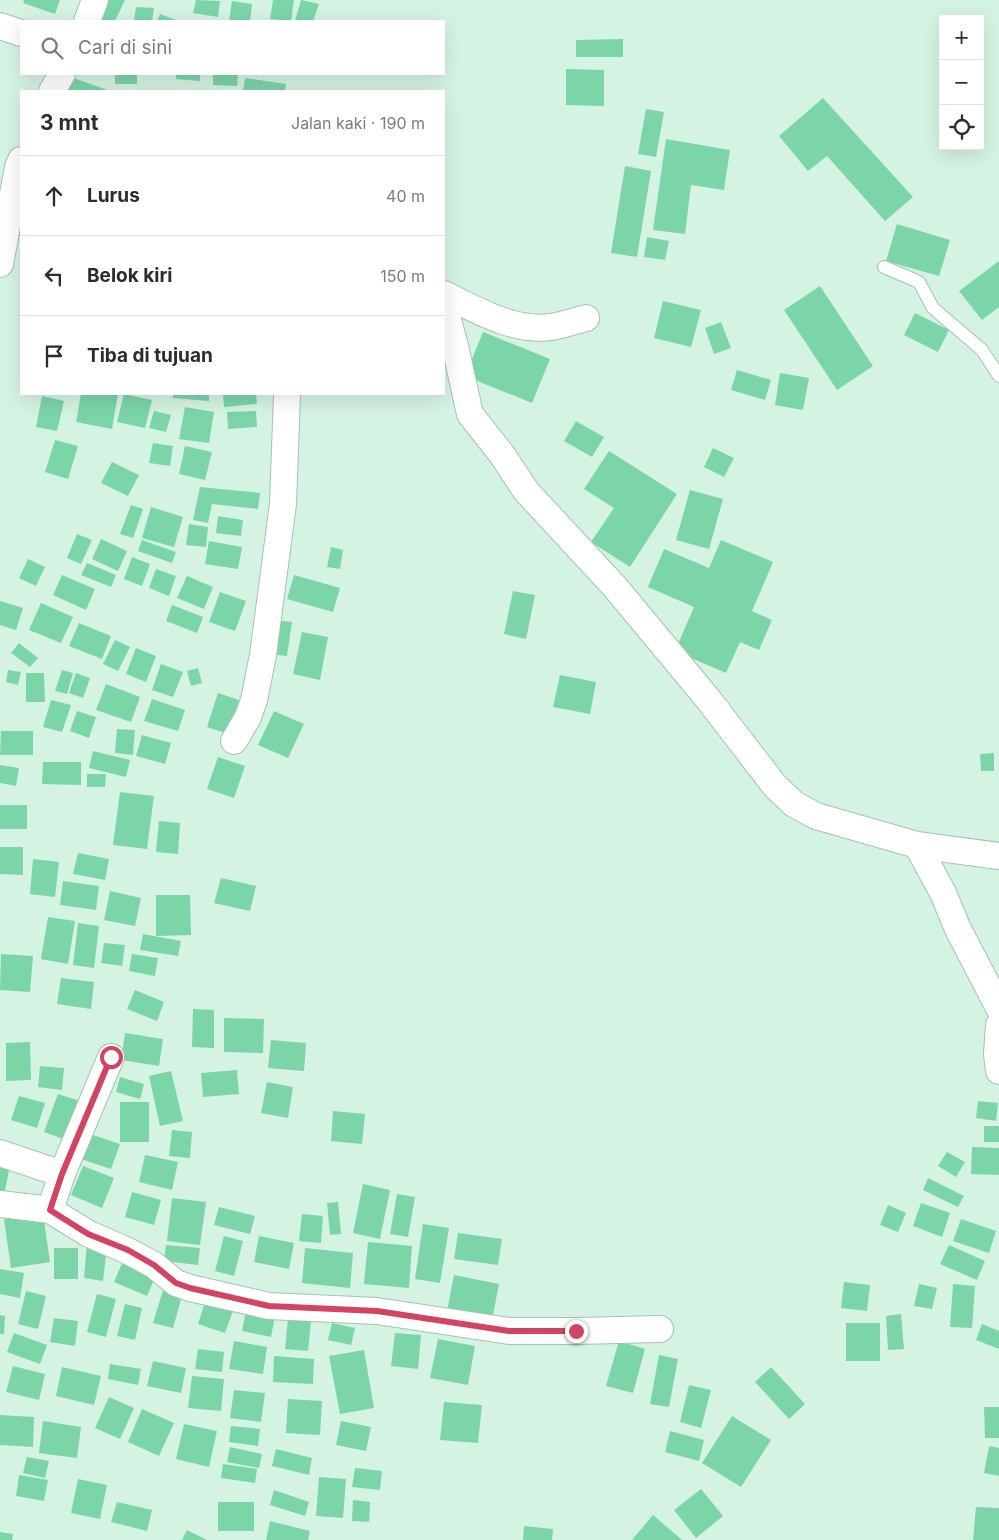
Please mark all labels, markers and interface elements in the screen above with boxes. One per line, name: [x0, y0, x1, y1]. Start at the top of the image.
map controls: [939, 15, 984, 150]
button: +: [939, 15, 984, 60]
search box: [20, 20, 445, 75]
icon: search: [38, 34, 66, 62]
text: Cari di sini: [78, 36, 172, 59]
button: −: [939, 60, 984, 105]
button: locate: [939, 105, 984, 150]
text: 3 mnt: [40, 110, 98, 135]
text: Jalan kaki · 190 m: [291, 113, 425, 133]
icon: ahead: [40, 182, 68, 210]
text: Lurus: [87, 184, 140, 207]
text: 40 m: [386, 186, 425, 206]
icon: left: [40, 262, 68, 290]
text: Belok kiri: [87, 264, 172, 287]
text: 150 m: [380, 266, 425, 286]
icon: arrive: [40, 342, 68, 370]
text: Tiba di tujuan: [87, 344, 213, 367]
route start: [100, 1046, 123, 1069]
route end: [565, 1320, 588, 1343]

